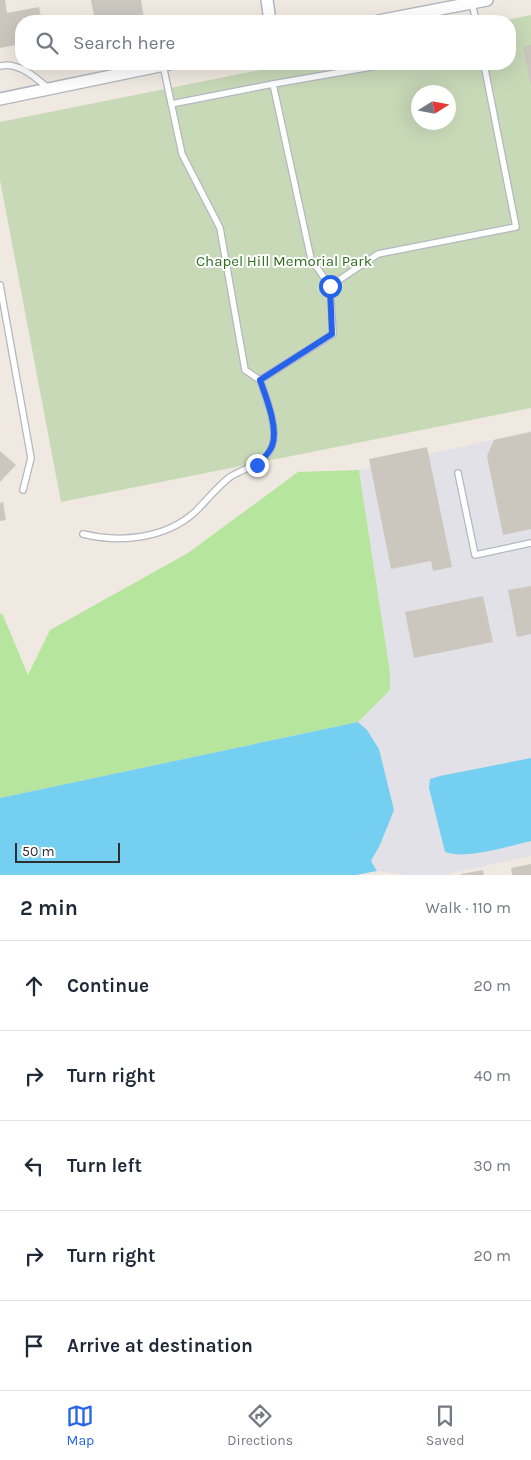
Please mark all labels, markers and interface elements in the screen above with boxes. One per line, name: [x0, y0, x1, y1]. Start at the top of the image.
search box: [15, 15, 516, 70]
icon: search: [33, 29, 61, 57]
text: Search here: [73, 32, 175, 54]
north arrow: [411, 85, 456, 130]
park label: Chapel Hill Memorial Park: [196, 252, 372, 270]
route start: [319, 275, 342, 298]
route end: [246, 454, 269, 477]
scale bar: [15, 840, 120, 863]
text: 50 m: [22, 843, 55, 860]
text: 2 min: [20, 896, 78, 920]
text: Walk · 110 m: [426, 898, 511, 917]
icon: ahead: [20, 972, 48, 1000]
text: Continue: [67, 975, 149, 997]
text: 20 m: [473, 976, 511, 995]
icon: right: [20, 1062, 48, 1090]
text: Turn right: [67, 1065, 156, 1087]
text: 40 m: [474, 1066, 511, 1085]
icon: left: [20, 1152, 48, 1180]
text: Turn left: [67, 1155, 142, 1177]
text: 30 m: [473, 1156, 511, 1175]
icon: right: [20, 1242, 48, 1270]
text: Turn right: [67, 1245, 156, 1267]
text: 20 m: [473, 1246, 511, 1265]
icon: arrive: [20, 1332, 48, 1360]
text: Arrive at destination: [67, 1335, 253, 1357]
tab: Map: [66, 1402, 94, 1449]
tab: Directions: [227, 1402, 293, 1449]
tab: Saved: [426, 1402, 465, 1449]

